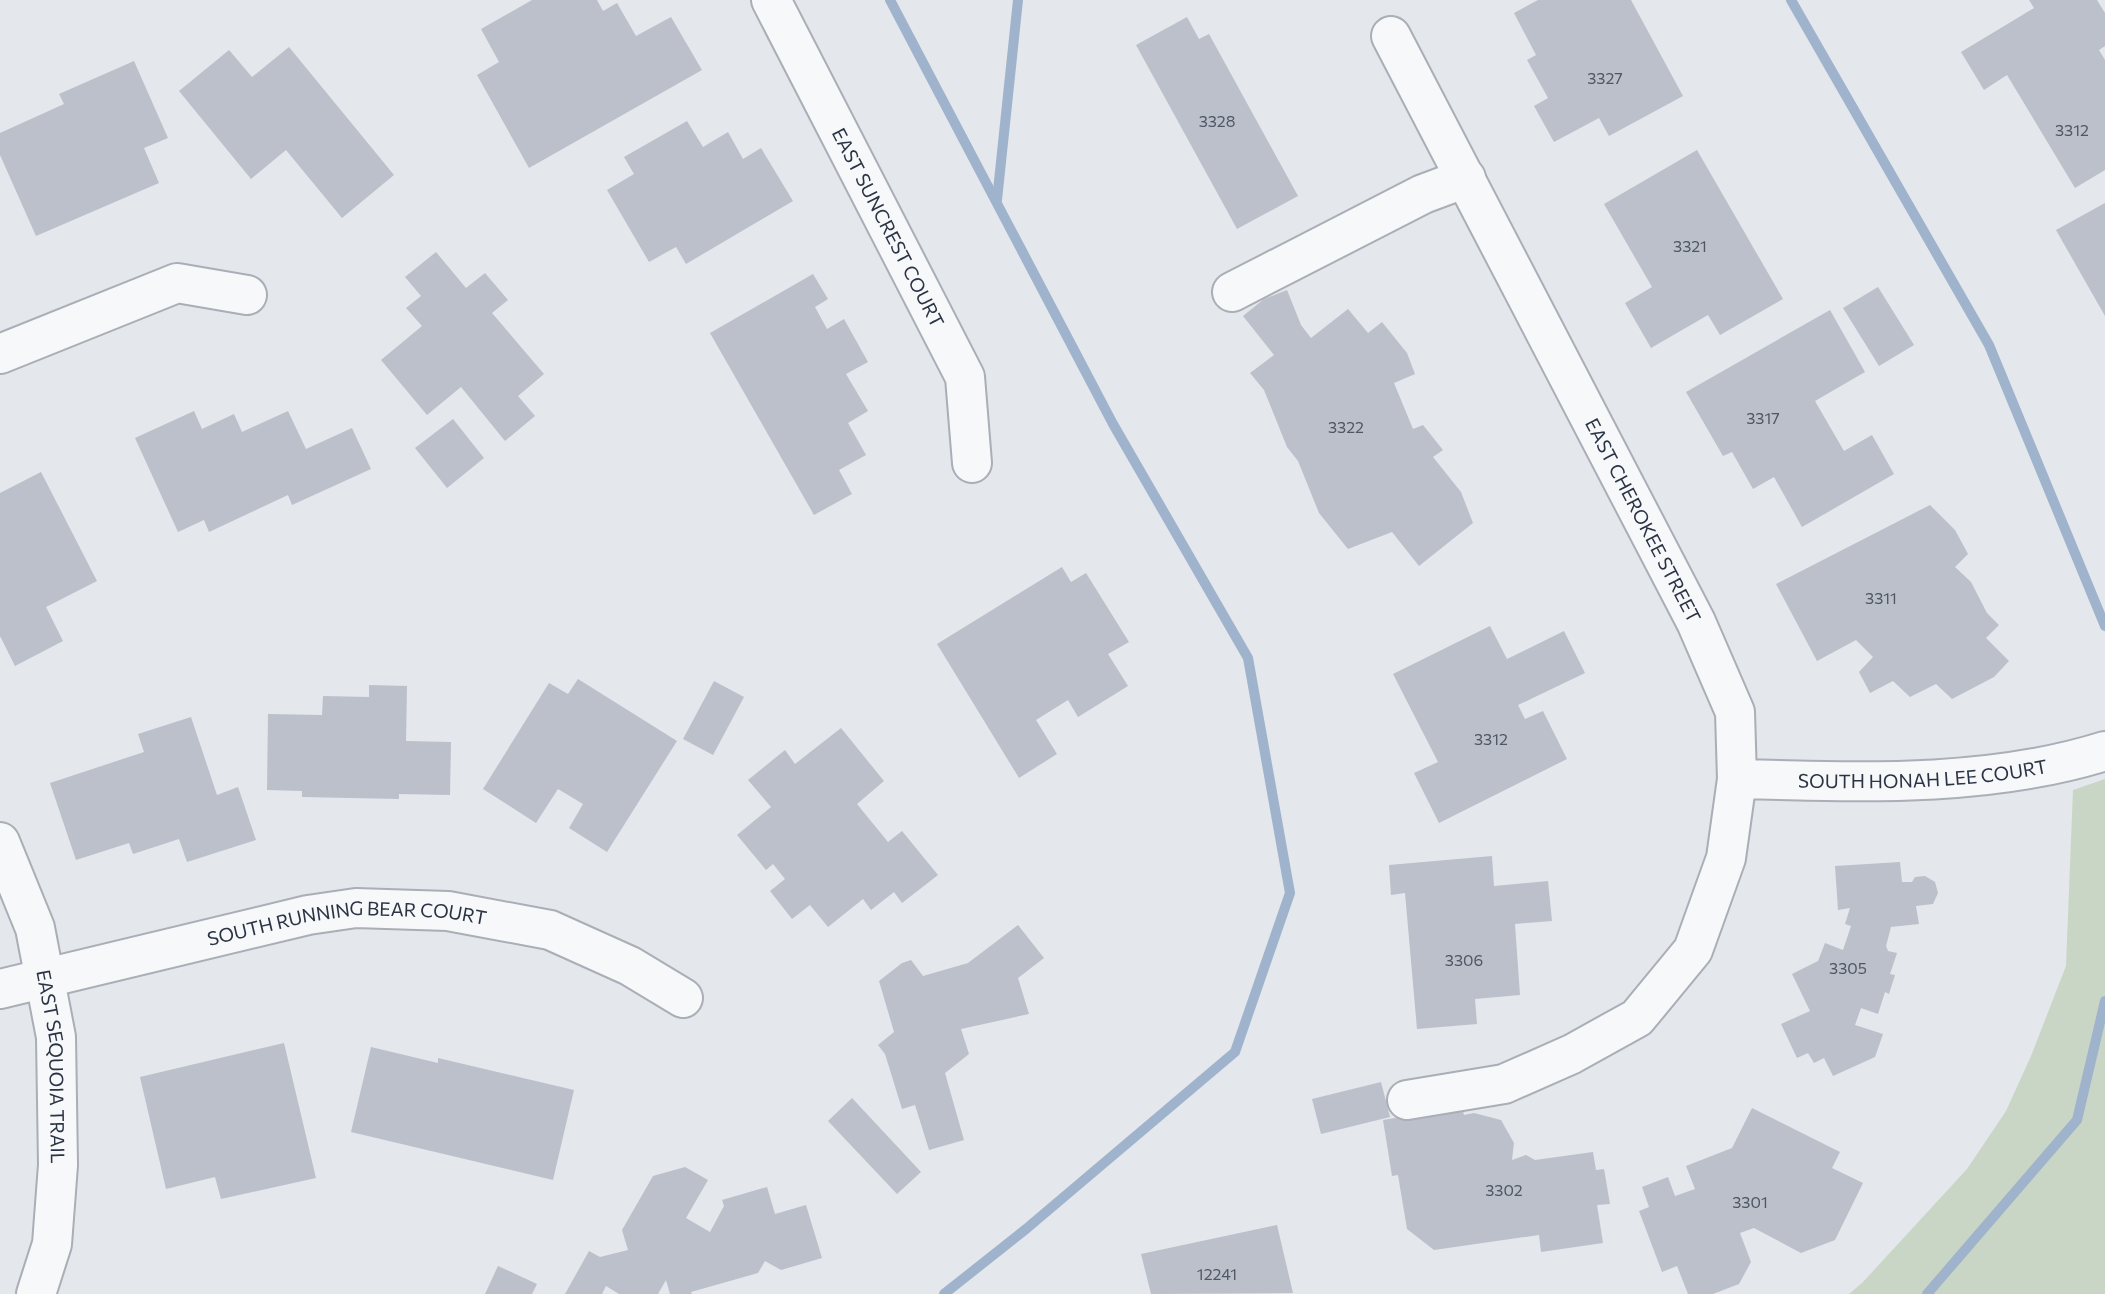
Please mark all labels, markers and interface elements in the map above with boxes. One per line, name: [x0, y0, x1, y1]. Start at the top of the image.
house number: 3327: [1587, 68, 1623, 87]
house number: 3328: [1199, 111, 1235, 130]
house number: 3312: [2055, 120, 2089, 139]
street label: EAST SUNCREST COURT: [828, 124, 949, 331]
house number: 3321: [1673, 236, 1707, 255]
house number: 3317: [1746, 408, 1780, 427]
street label: EAST CHEROKEE STREET: [1581, 414, 1706, 626]
house number: 3322: [1328, 417, 1364, 436]
house number: 3311: [1865, 588, 1897, 607]
house number: 3312: [1474, 729, 1508, 748]
street label: SOUTH HONAH LEE COURT: [1798, 754, 2049, 792]
street label: SOUTH RUNNING BEAR COURT: [205, 896, 489, 950]
house number: 3306: [1445, 950, 1483, 969]
house number: 3305: [1829, 958, 1867, 977]
street label: EAST SEQUOIA TRAIL: [32, 968, 70, 1164]
house number: 3302: [1485, 1180, 1523, 1199]
house number: 3301: [1732, 1192, 1768, 1211]
house number: 12241: [1197, 1264, 1237, 1283]

